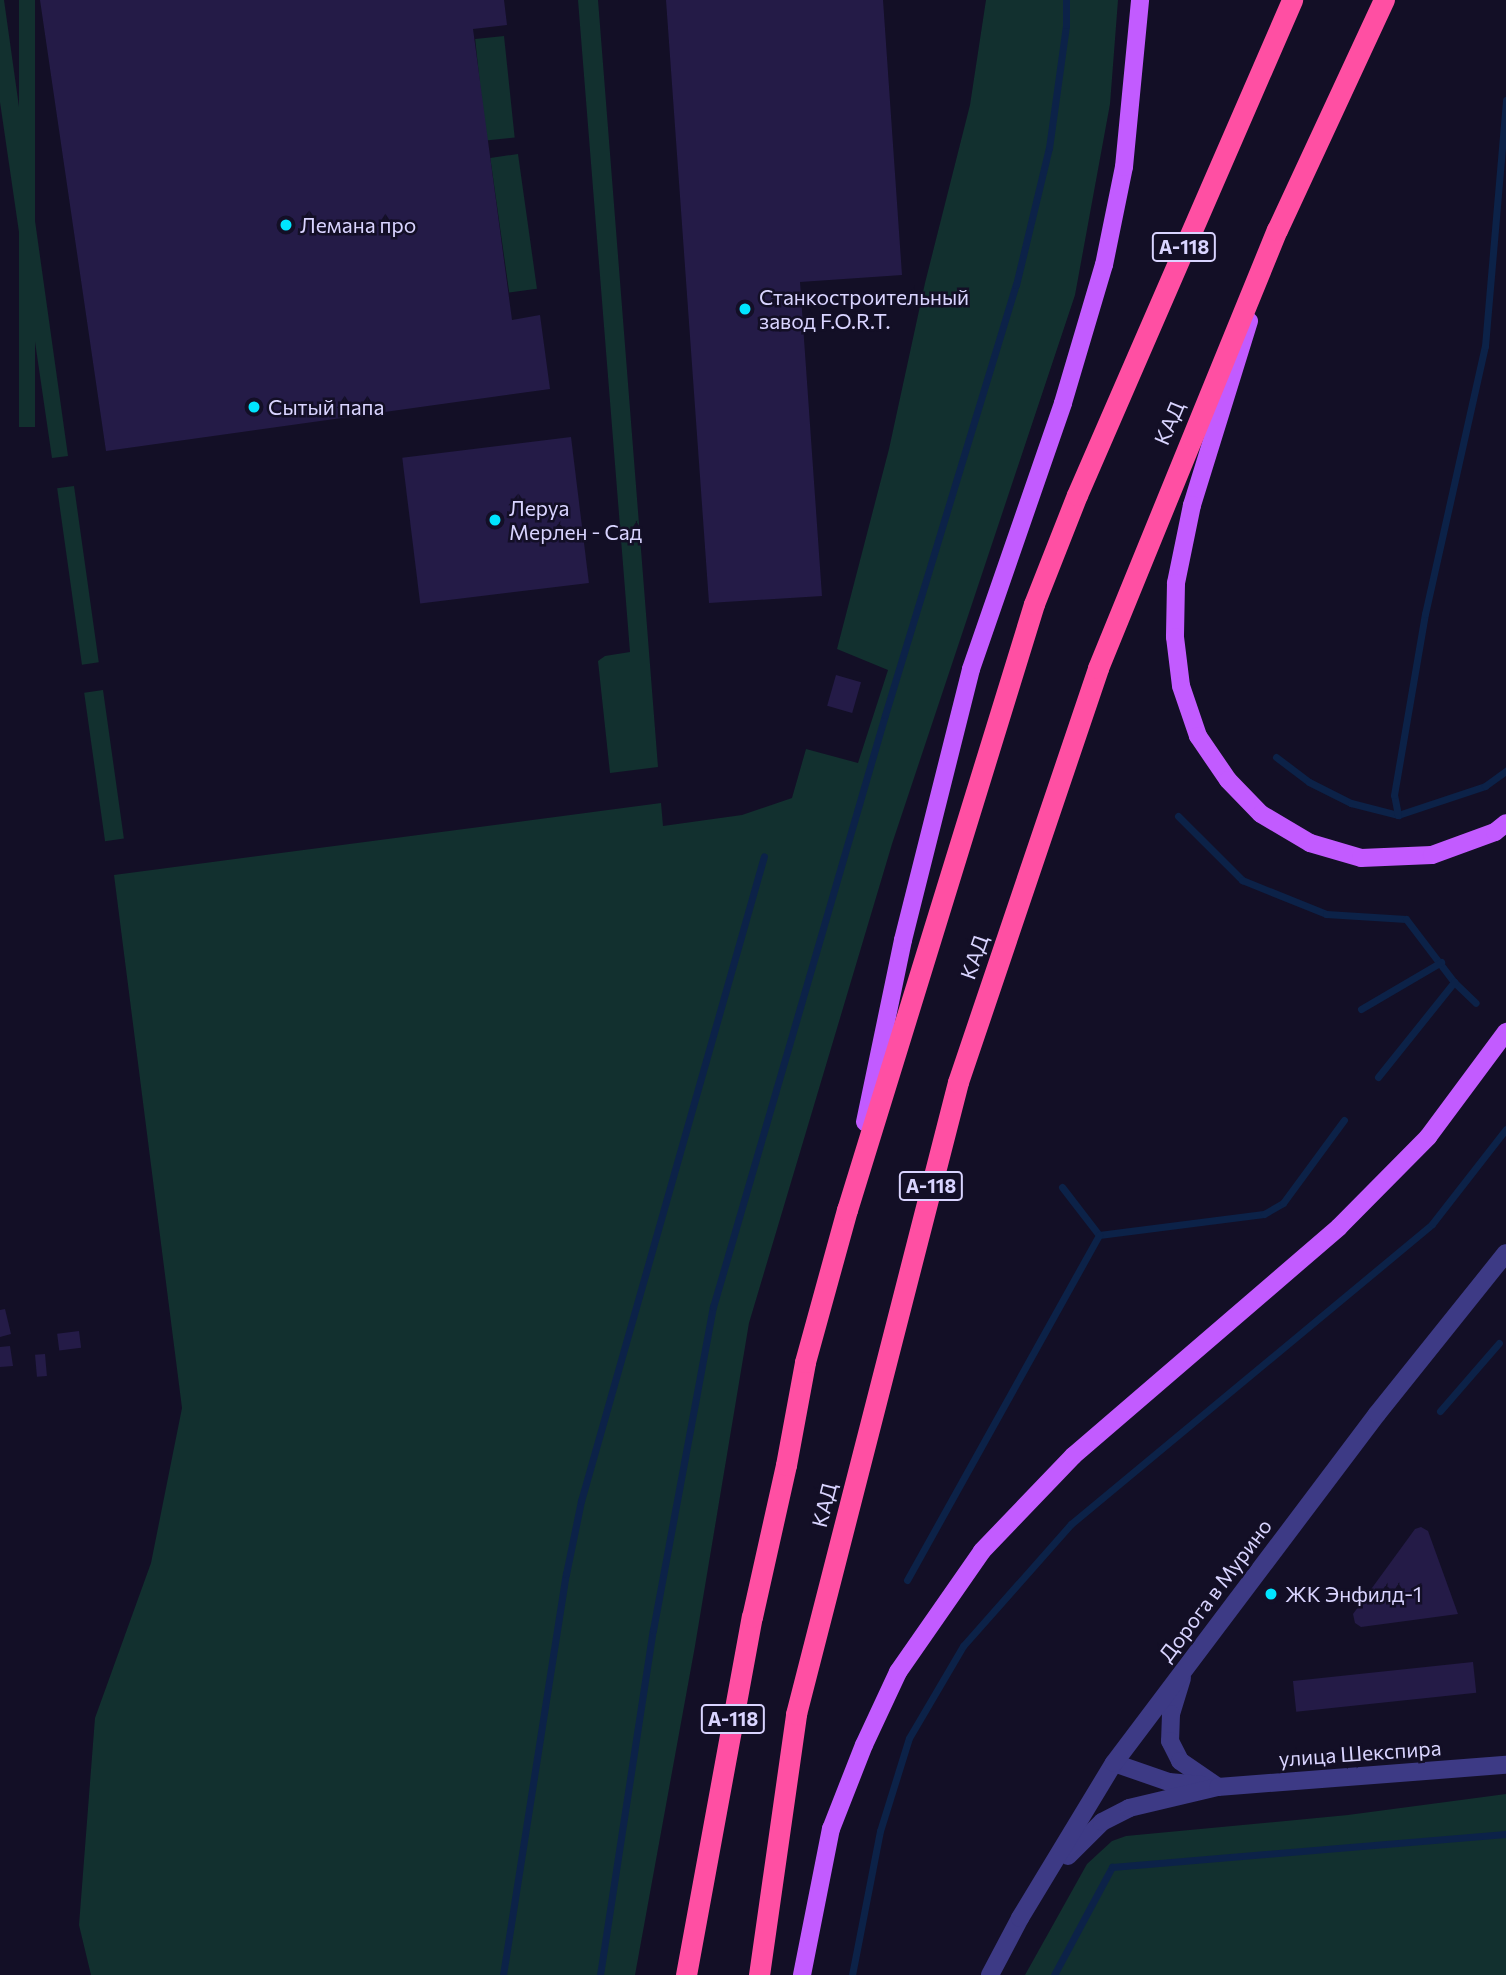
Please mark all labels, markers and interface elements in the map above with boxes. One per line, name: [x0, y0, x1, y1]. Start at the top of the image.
place label: Лемана про: [300, 212, 416, 238]
marker: Лемана про: [278, 217, 294, 233]
road number: А-118: [1151, 232, 1217, 262]
place label: Станкостроительный завод F.O.R.T.: [759, 284, 969, 334]
marker: Станкостроительный завод F.O.R.T.: [737, 301, 753, 317]
place label: Сытый папа: [268, 394, 384, 420]
street label: КАД: [1149, 397, 1189, 449]
marker: Сытый папа: [246, 399, 262, 415]
place label: Леруа Мерлен - Сад: [509, 495, 642, 545]
marker: Леруа Мерлен - Сад: [487, 512, 503, 528]
street label: КАД: [955, 932, 993, 982]
road number: А-118: [898, 1170, 964, 1202]
street label: КАД: [806, 1480, 842, 1530]
street label: Дорога в Мурино: [1153, 1514, 1277, 1666]
place label: ЖК Энфилд-1: [1285, 1581, 1422, 1607]
marker: ЖК Энфилд-1: [1263, 1586, 1279, 1602]
road number: А-118: [700, 1704, 766, 1735]
street label: улица Шекспира: [1278, 1735, 1442, 1771]

